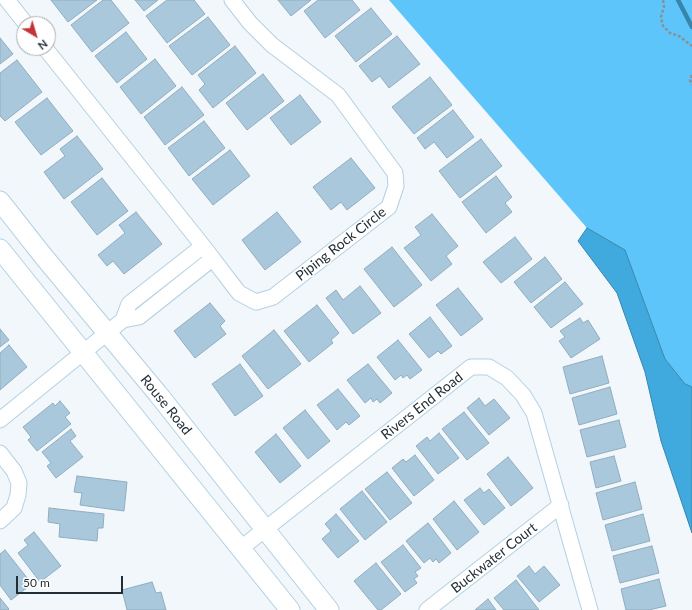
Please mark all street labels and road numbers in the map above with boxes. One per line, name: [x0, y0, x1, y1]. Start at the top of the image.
street label: Piping Rock Circle: [292, 203, 390, 285]
street label: Rivers End Road: [378, 369, 466, 443]
street label: Rouse Road: [137, 372, 195, 438]
street label: Buckwater Court: [448, 519, 540, 597]

